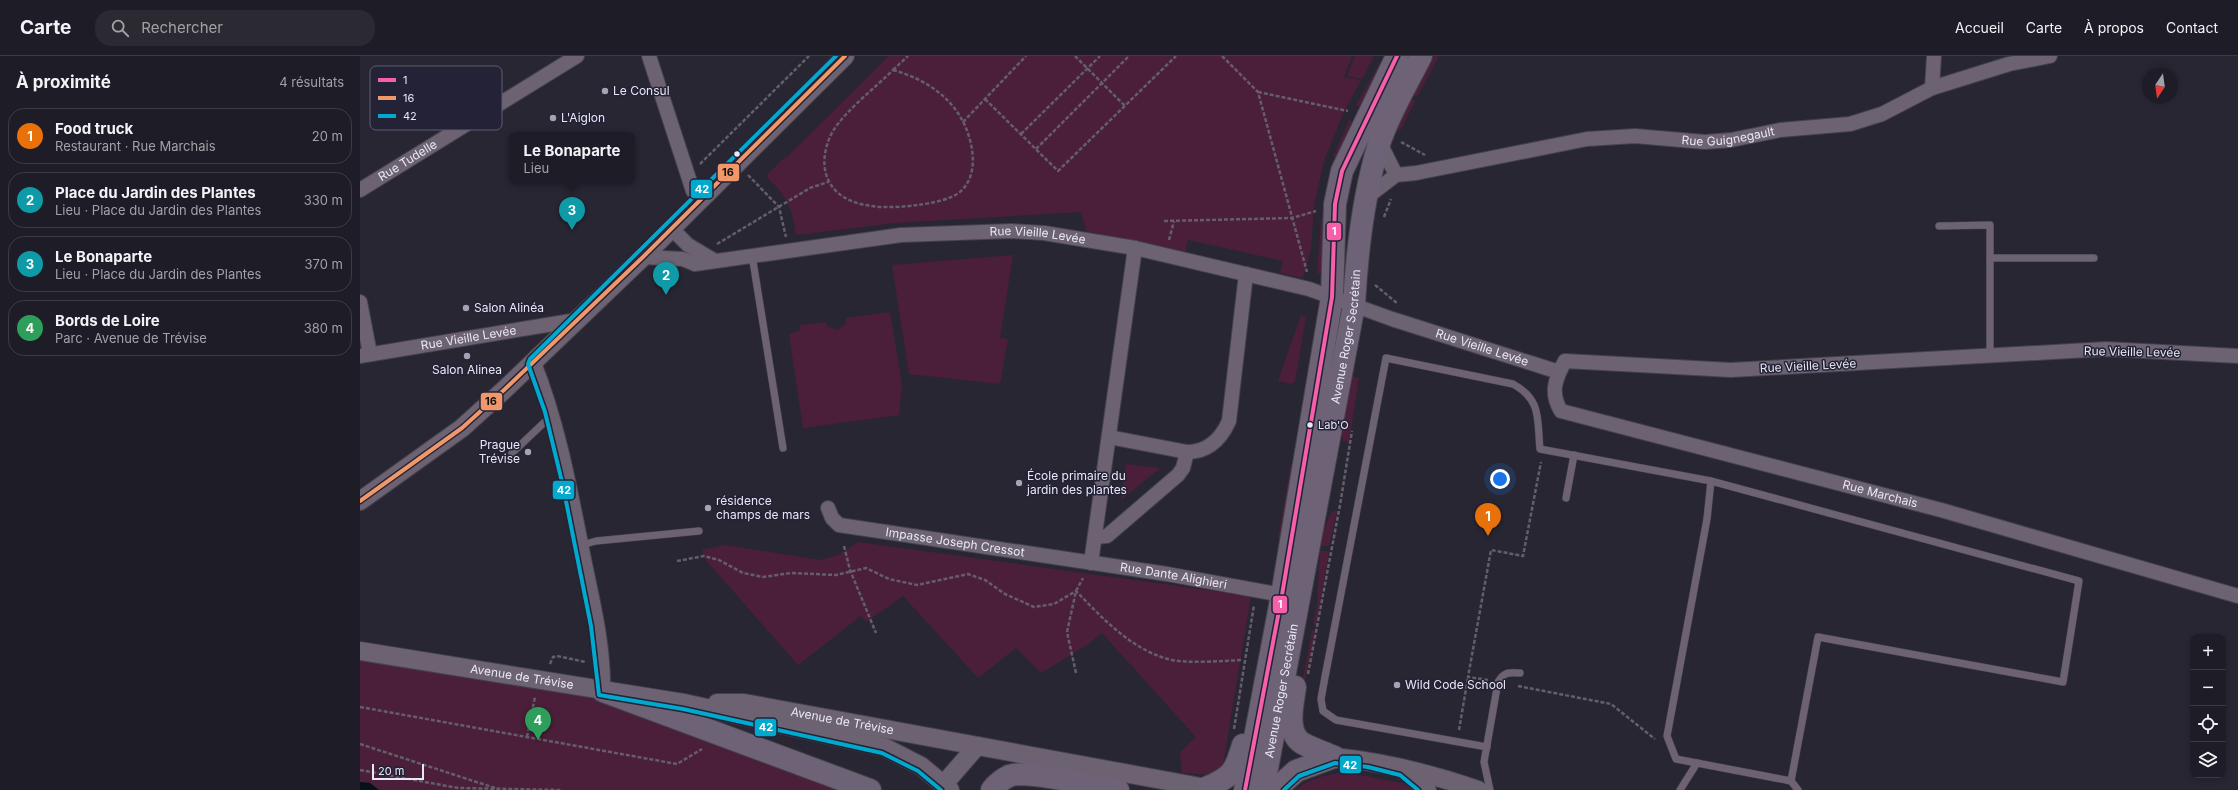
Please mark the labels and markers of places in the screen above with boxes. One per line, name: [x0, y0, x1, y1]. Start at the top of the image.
place label: Le Consul: [613, 83, 670, 98]
marker: Le Consul: [600, 86, 610, 96]
place label: L'Aiglon: [561, 110, 605, 125]
marker: L'Aiglon: [548, 113, 558, 123]
unlabelled marker: [732, 149, 742, 159]
pin: 3: [559, 197, 585, 230]
pin: 2: [653, 262, 679, 295]
place label: Salon Alinéa: [474, 300, 544, 315]
marker: Salon Alinéa: [461, 303, 471, 313]
marker: Salon Alinea: [462, 351, 472, 361]
place label: Salon Alinea: [432, 362, 502, 377]
place label: Lab'O: [1318, 418, 1349, 432]
marker: Lab'O: [1305, 420, 1315, 430]
place label: Prague Trévise: [479, 437, 520, 466]
marker: Prague Trévise: [523, 447, 533, 457]
place label: École primaire du jardin des plantes: [1026, 468, 1127, 497]
marker: École primaire du jardin des plantes: [1014, 478, 1024, 488]
place label: résidence champs de mars: [716, 493, 810, 522]
marker: résidence champs de mars: [703, 503, 713, 513]
pin: 1: [1475, 503, 1501, 536]
place label: Wild Code School: [1405, 677, 1506, 692]
marker: Wild Code School: [1392, 680, 1402, 690]
pin: 4: [525, 707, 551, 740]

